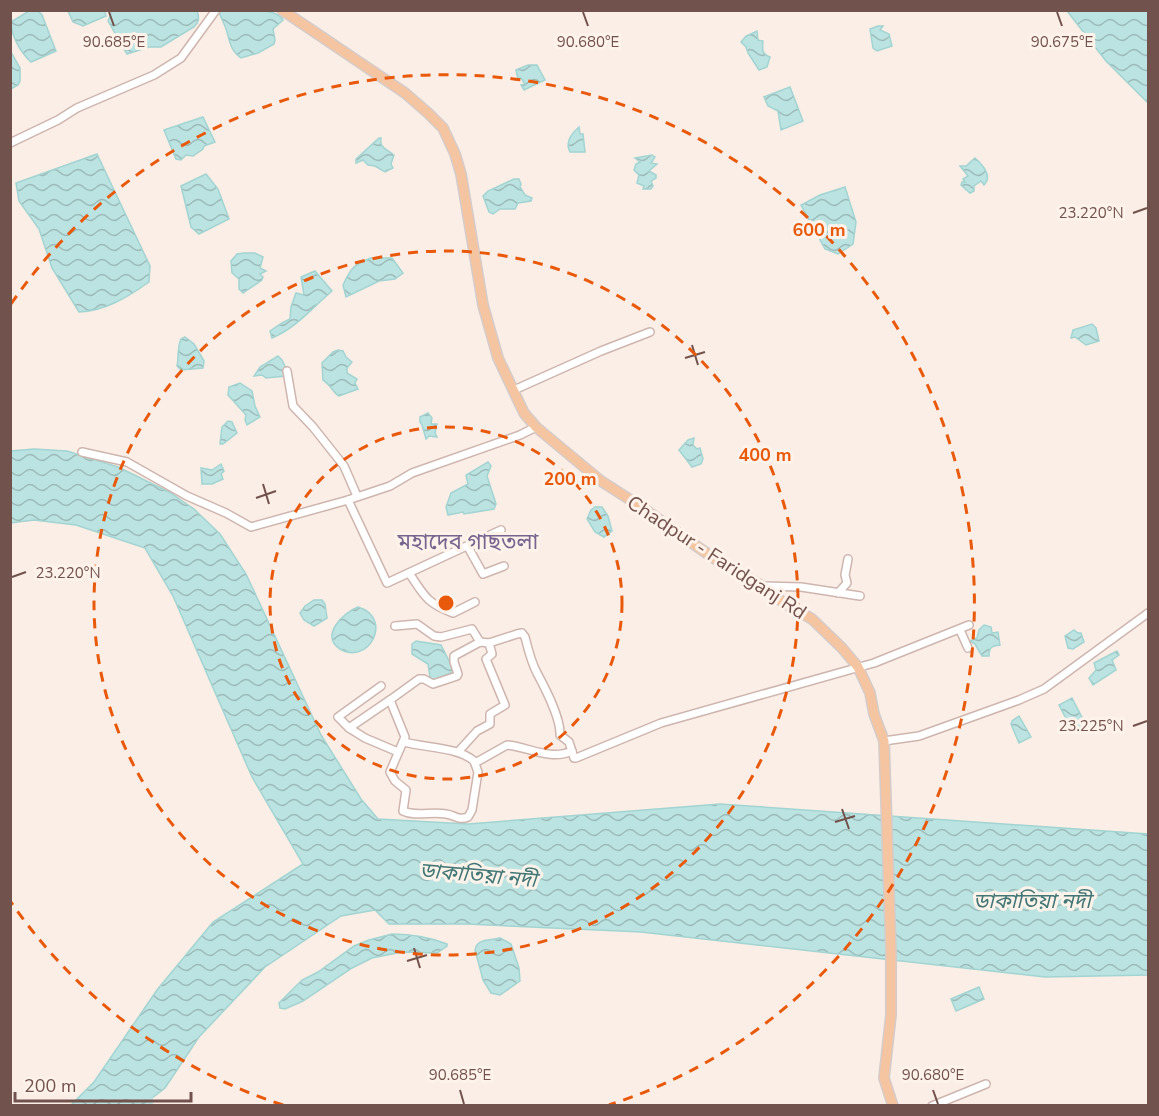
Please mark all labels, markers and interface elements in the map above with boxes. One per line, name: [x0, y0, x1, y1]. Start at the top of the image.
text: 90.685°E: [83, 32, 145, 52]
text: 90.680°E: [557, 32, 619, 52]
text: 90.675°E: [1031, 32, 1093, 52]
text: 23.220°N: [1058, 203, 1124, 223]
text: 600 m: [792, 218, 846, 242]
text: 400 m: [738, 443, 792, 467]
text: 200 m: [543, 467, 597, 491]
street label: Chadpur - Faridganj Rd: [622, 489, 812, 626]
district label: মহাদেব গাছতলা: [397, 527, 540, 557]
text: 23.220°N: [35, 563, 101, 583]
centre of rings: [436, 593, 456, 613]
text: 23.225°N: [1058, 716, 1124, 736]
water label: ডাকাতিয়া নদী: [418, 856, 542, 894]
water label: ডাকাতিয়া নদী: [973, 887, 1095, 915]
scale bar: [15, 1065, 190, 1103]
text: 90.685°E: [429, 1065, 491, 1085]
text: 90.680°E: [902, 1065, 964, 1085]
text: 200 m: [24, 1074, 76, 1098]

